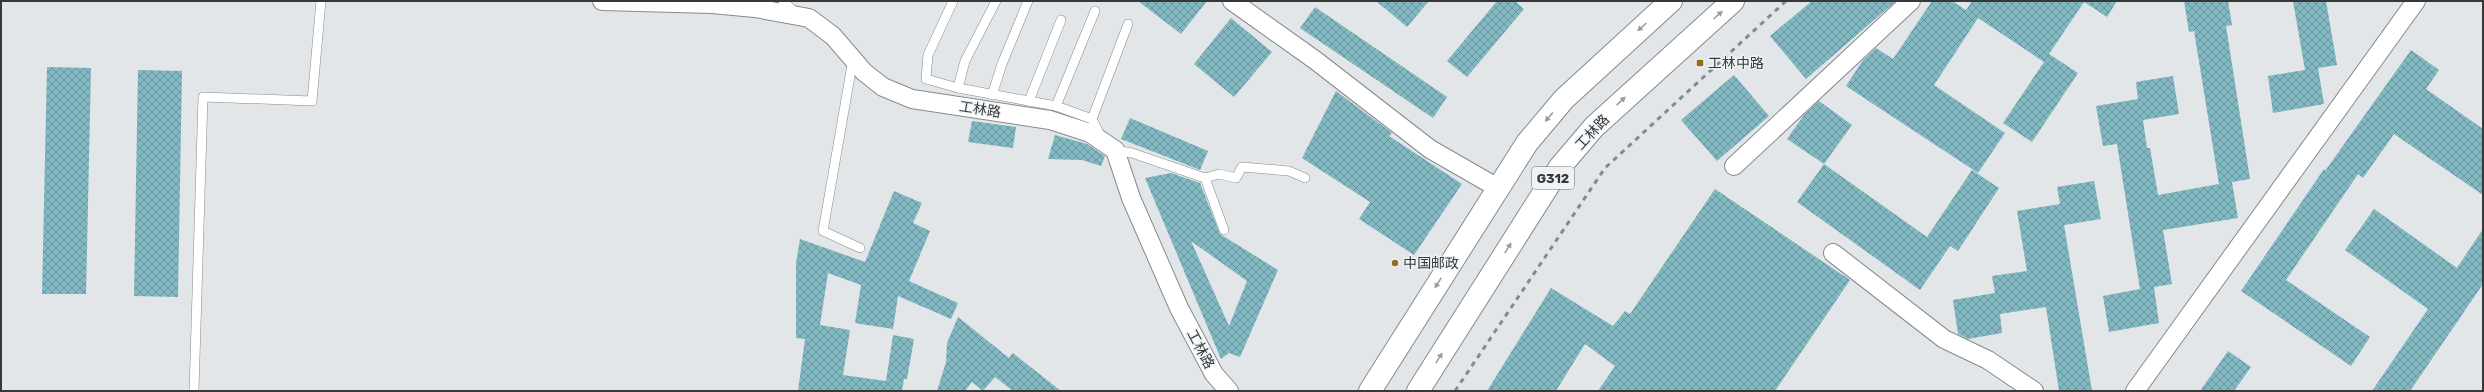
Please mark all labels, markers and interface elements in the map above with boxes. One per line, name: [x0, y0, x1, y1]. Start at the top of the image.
one-way arrow: [1713, 10, 1723, 19]
one-way arrow: [1637, 22, 1647, 31]
place label: 工林中路: [1708, 55, 1764, 72]
marker: 工林中路: [1695, 58, 1705, 68]
one-way arrow: [1616, 96, 1626, 106]
street label: 工林路: [958, 98, 1002, 121]
one-way arrow: [1544, 111, 1553, 122]
street label: 工林路: [1572, 111, 1613, 153]
road number: G312: [1532, 167, 1574, 189]
one-way arrow: [1504, 243, 1512, 253]
place label: 中国邮政: [1403, 255, 1459, 272]
marker: 中国邮政: [1390, 258, 1400, 268]
one-way arrow: [1434, 278, 1442, 288]
street label: 工林路: [1183, 327, 1218, 372]
one-way arrow: [1435, 352, 1442, 364]

